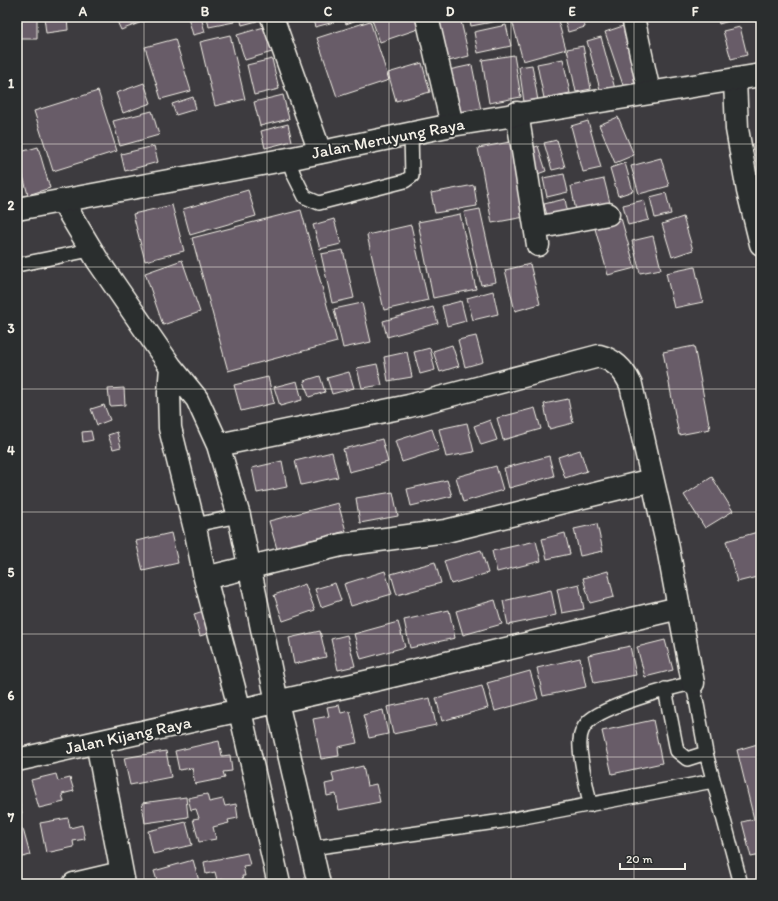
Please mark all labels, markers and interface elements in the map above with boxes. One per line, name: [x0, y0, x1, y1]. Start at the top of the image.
text: A: [78, 4, 88, 19]
text: B: [201, 4, 210, 19]
text: C: [324, 4, 333, 19]
text: D: [446, 4, 455, 19]
text: E: [568, 4, 576, 19]
text: F: [692, 4, 699, 19]
text: 1: [8, 76, 14, 91]
street label: Jalan Meruyung Raya: [310, 113, 466, 163]
text: 2: [8, 198, 15, 213]
text: 3: [7, 321, 15, 336]
text: 4: [7, 443, 15, 458]
text: 5: [8, 565, 15, 580]
text: 6: [8, 688, 15, 703]
street label: Jalan Kijang Raya: [63, 712, 193, 758]
text: 7: [7, 810, 15, 825]
scale bar: [620, 845, 685, 871]
text: 20 m: [626, 852, 653, 866]

